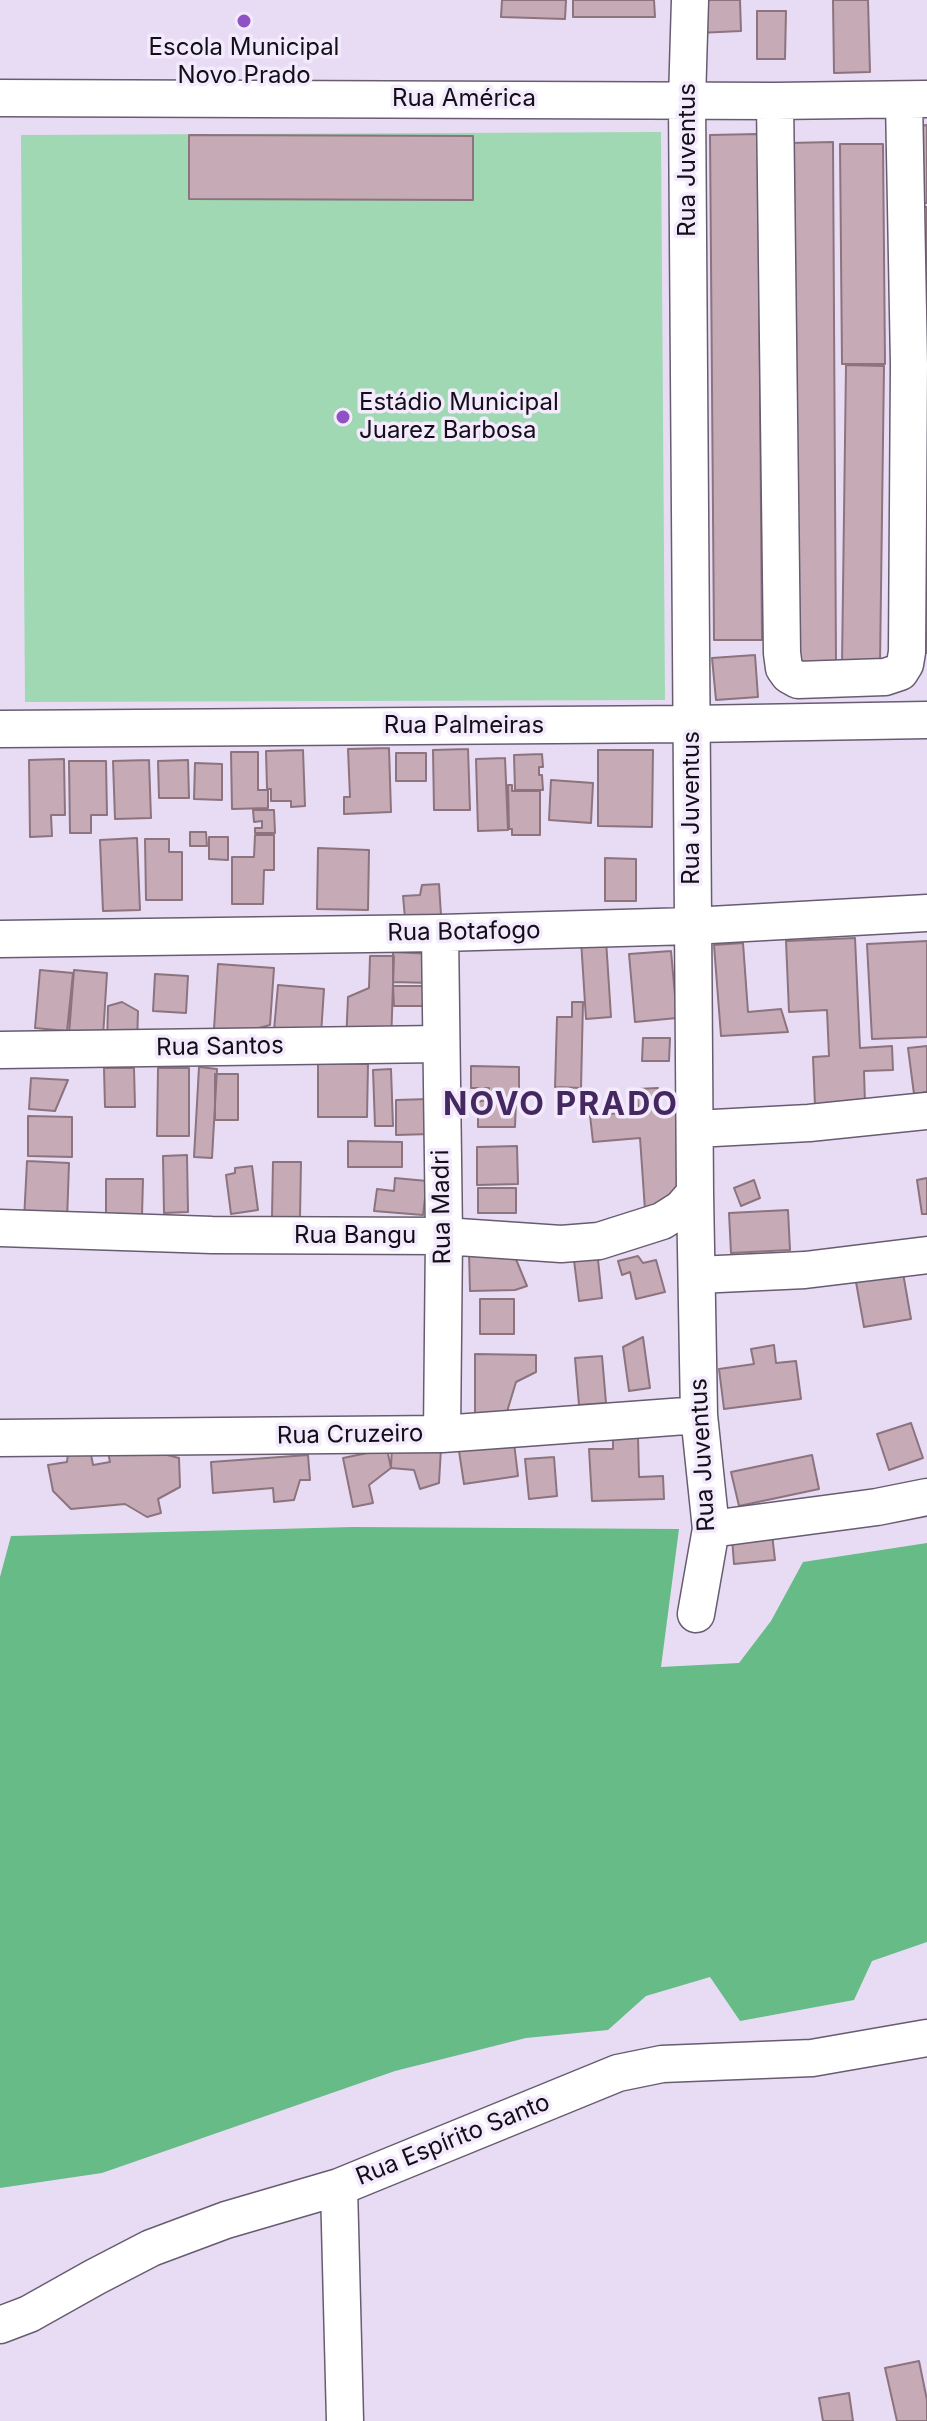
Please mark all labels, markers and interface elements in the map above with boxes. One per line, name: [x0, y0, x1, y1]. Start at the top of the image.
marker: Escola Municipal Novo Prado: [235, 12, 253, 30]
place label: Escola Municipal Novo Prado: [149, 34, 339, 90]
street label: Rua Juventus: [674, 83, 702, 237]
street label: Rua América: [392, 85, 536, 113]
place label: Estádio Municipal Juarez Barbosa: [359, 389, 559, 445]
marker: Estádio Municipal Juarez Barbosa: [334, 408, 352, 426]
street label: Rua Palmeiras: [384, 712, 544, 740]
street label: Rua Juventus: [678, 731, 706, 885]
street label: Rua Botafogo: [387, 916, 541, 948]
street label: Rua Santos: [156, 1031, 284, 1063]
district label: NOVO PRADO: [443, 1086, 679, 1124]
street label: Rua Madri: [427, 1149, 457, 1265]
street label: Rua Bangu: [294, 1222, 416, 1250]
street label: Rua Juventus: [685, 1378, 721, 1532]
street label: Rua Cruzeiro: [277, 1419, 423, 1451]
street label: Rua Espírito Santo: [352, 2088, 554, 2192]

